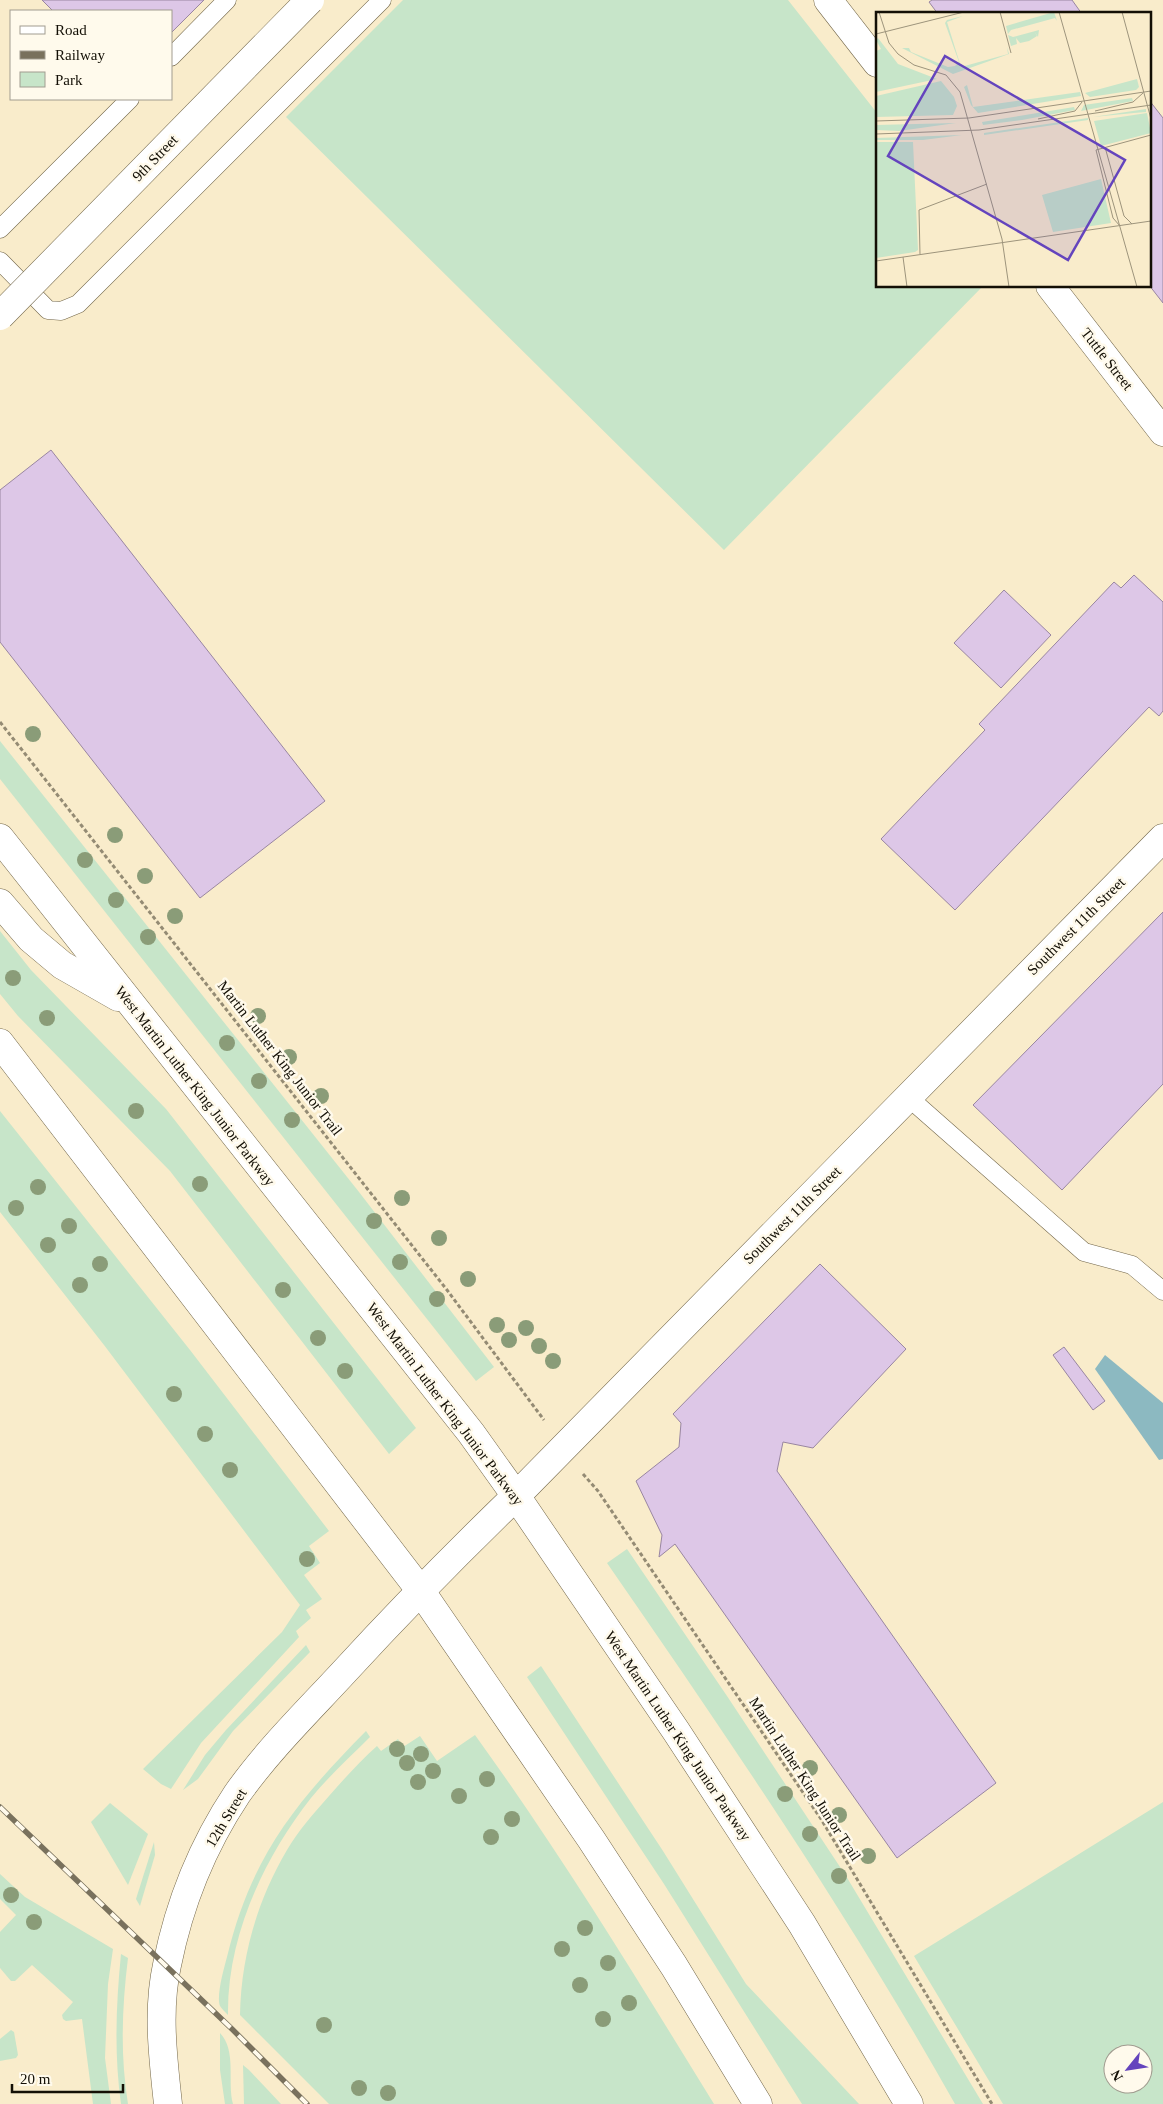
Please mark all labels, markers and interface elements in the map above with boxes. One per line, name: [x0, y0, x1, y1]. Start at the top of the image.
legend: [10, 10, 172, 100]
inset map: [876, 12, 1150, 288]
text: Road: [55, 22, 87, 38]
text: Railway: [55, 47, 105, 63]
text: Park: [55, 72, 83, 88]
street label: 9th Street: [129, 131, 181, 184]
street label: Tuttle Street: [1078, 325, 1137, 394]
street label: Southwest 11th Street: [1024, 873, 1129, 978]
street label: Martin Luther King Junior Trail: [215, 978, 345, 1138]
street label: West Martin Luther King Junior Parkway: [112, 983, 278, 1189]
street label: Southwest 11th Street: [740, 1162, 845, 1267]
street label: West Martin Luther King Junior Parkway: [364, 1300, 527, 1509]
street label: West Martin Luther King Junior Parkway: [602, 1628, 755, 1844]
street label: Martin Luther King Junior Trail: [746, 1694, 864, 1864]
street label: 12th Street: [202, 1785, 250, 1850]
north arrow: [1103, 2044, 1153, 2094]
scale bar: [12, 2062, 124, 2094]
text: N: [1108, 2067, 1126, 2083]
text: 20 m: [20, 2071, 51, 2087]

